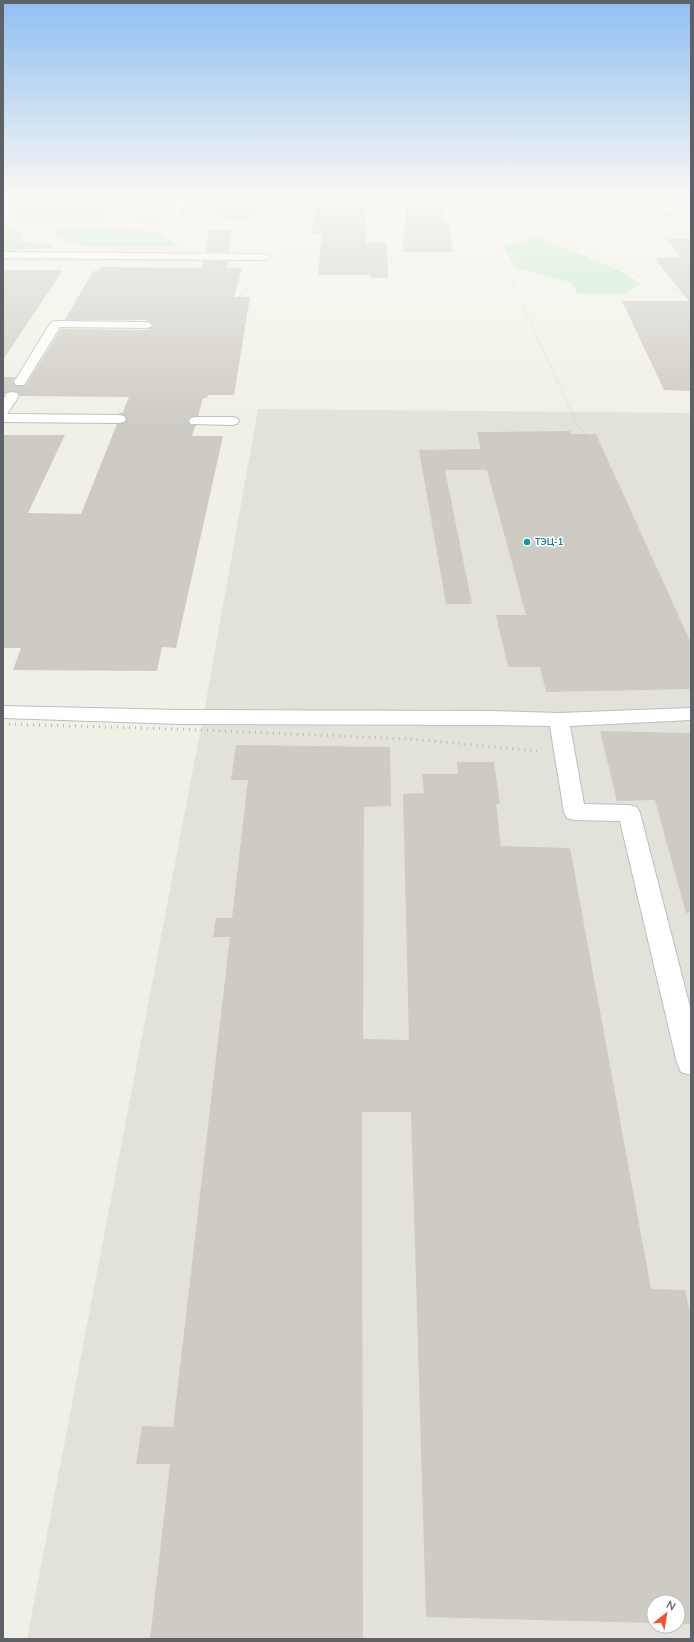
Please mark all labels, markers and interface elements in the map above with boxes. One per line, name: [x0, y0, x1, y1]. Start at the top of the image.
place label: ТЭЦ-1: [535, 536, 563, 547]
marker: ТЭЦ-1: [522, 537, 532, 547]
north arrow: [646, 1594, 686, 1634]
text: N: [664, 1597, 678, 1613]

